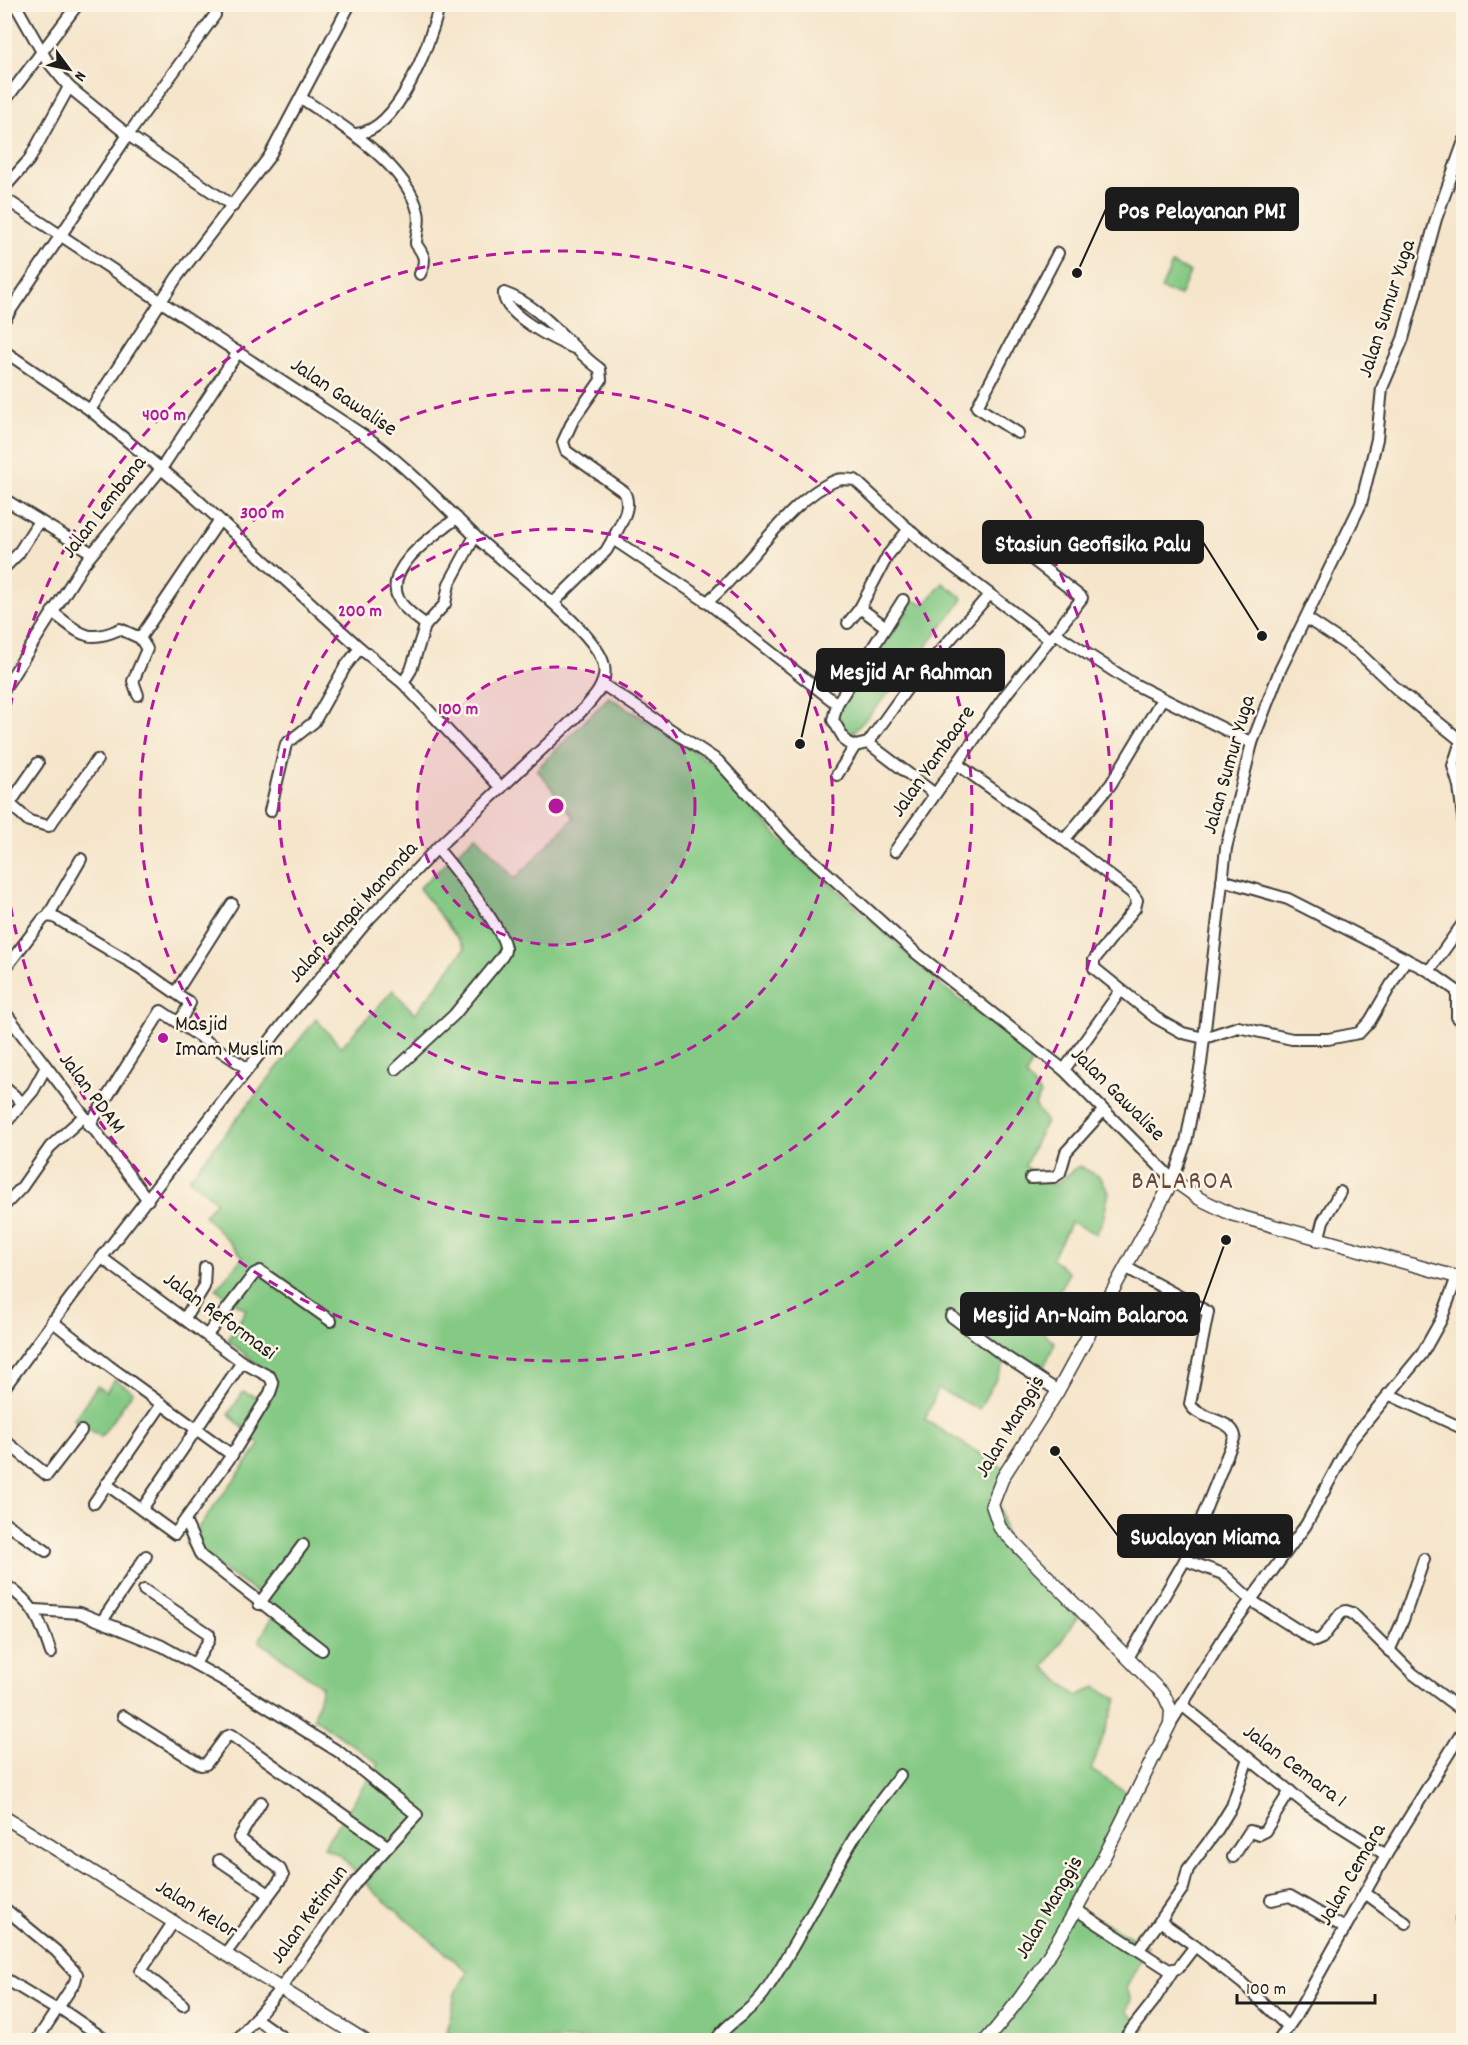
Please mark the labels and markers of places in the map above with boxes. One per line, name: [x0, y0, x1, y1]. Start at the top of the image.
callout: Pos Pelayanan PMI: [1106, 188, 1298, 230]
callout: Stasiun Geofisika Palu: [983, 521, 1203, 563]
callout: Mesjid Ar Rahman: [817, 649, 1004, 691]
centre of rings: [546, 796, 566, 816]
place label: Masjid Imam Muslim: [175, 1010, 283, 1066]
marker: Masjid Imam Muslim: [156, 1031, 170, 1045]
callout: Mesjid An-Naim Balaroa: [961, 1293, 1199, 1335]
callout: Swalayan Miama: [1118, 1515, 1292, 1557]

